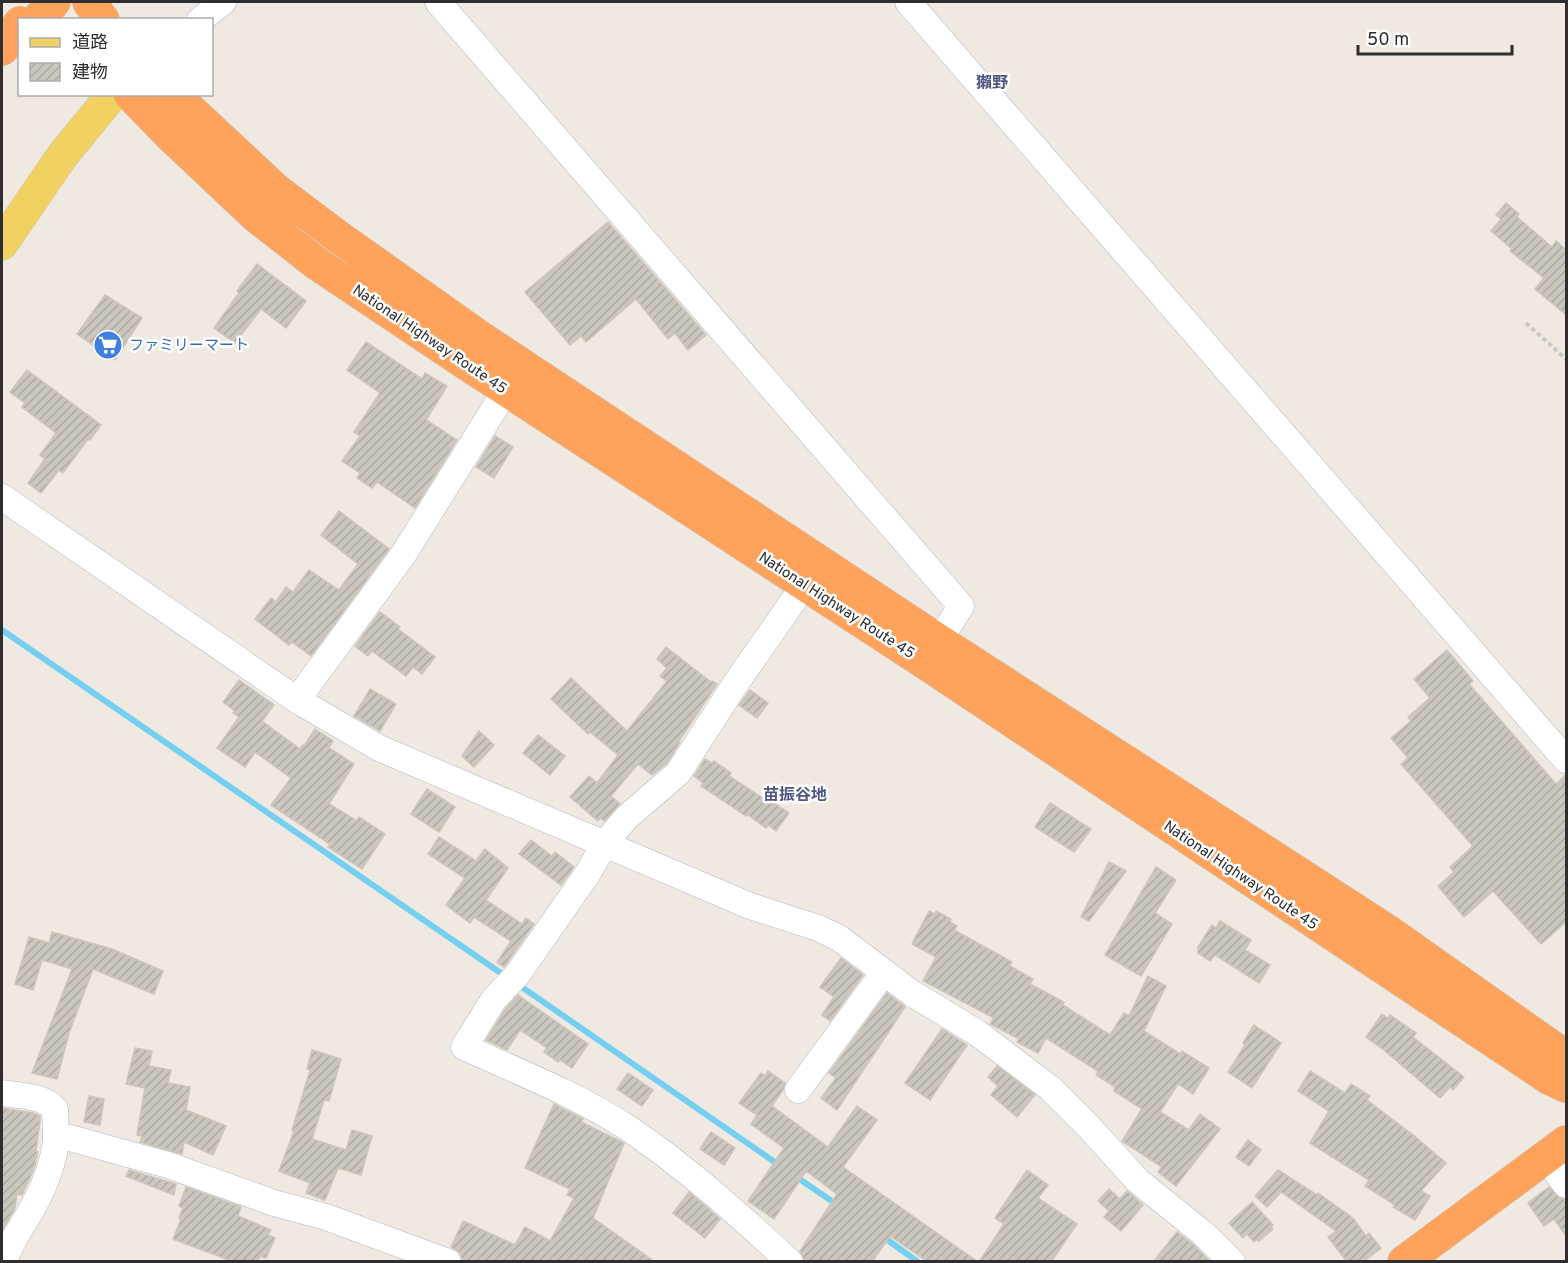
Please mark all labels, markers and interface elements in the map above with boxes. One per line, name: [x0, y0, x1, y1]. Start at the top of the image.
legend: [18, 18, 213, 96]
scale bar: [1358, 18, 1512, 56]
text: 50 m: [1367, 29, 1409, 52]
text: 道路: [72, 32, 108, 55]
text: 建物: [72, 62, 108, 85]
district label: 獺野: [976, 74, 1008, 94]
street label: National Highway Route 45: [348, 281, 510, 399]
supermarket icon: ファミリーマート: [92, 329, 124, 361]
place label: ファミリーマート: [129, 337, 249, 356]
street label: National Highway Route 45: [755, 549, 918, 664]
district label: 苗振谷地: [763, 786, 827, 806]
street label: National Highway Route 45: [1159, 817, 1321, 935]

